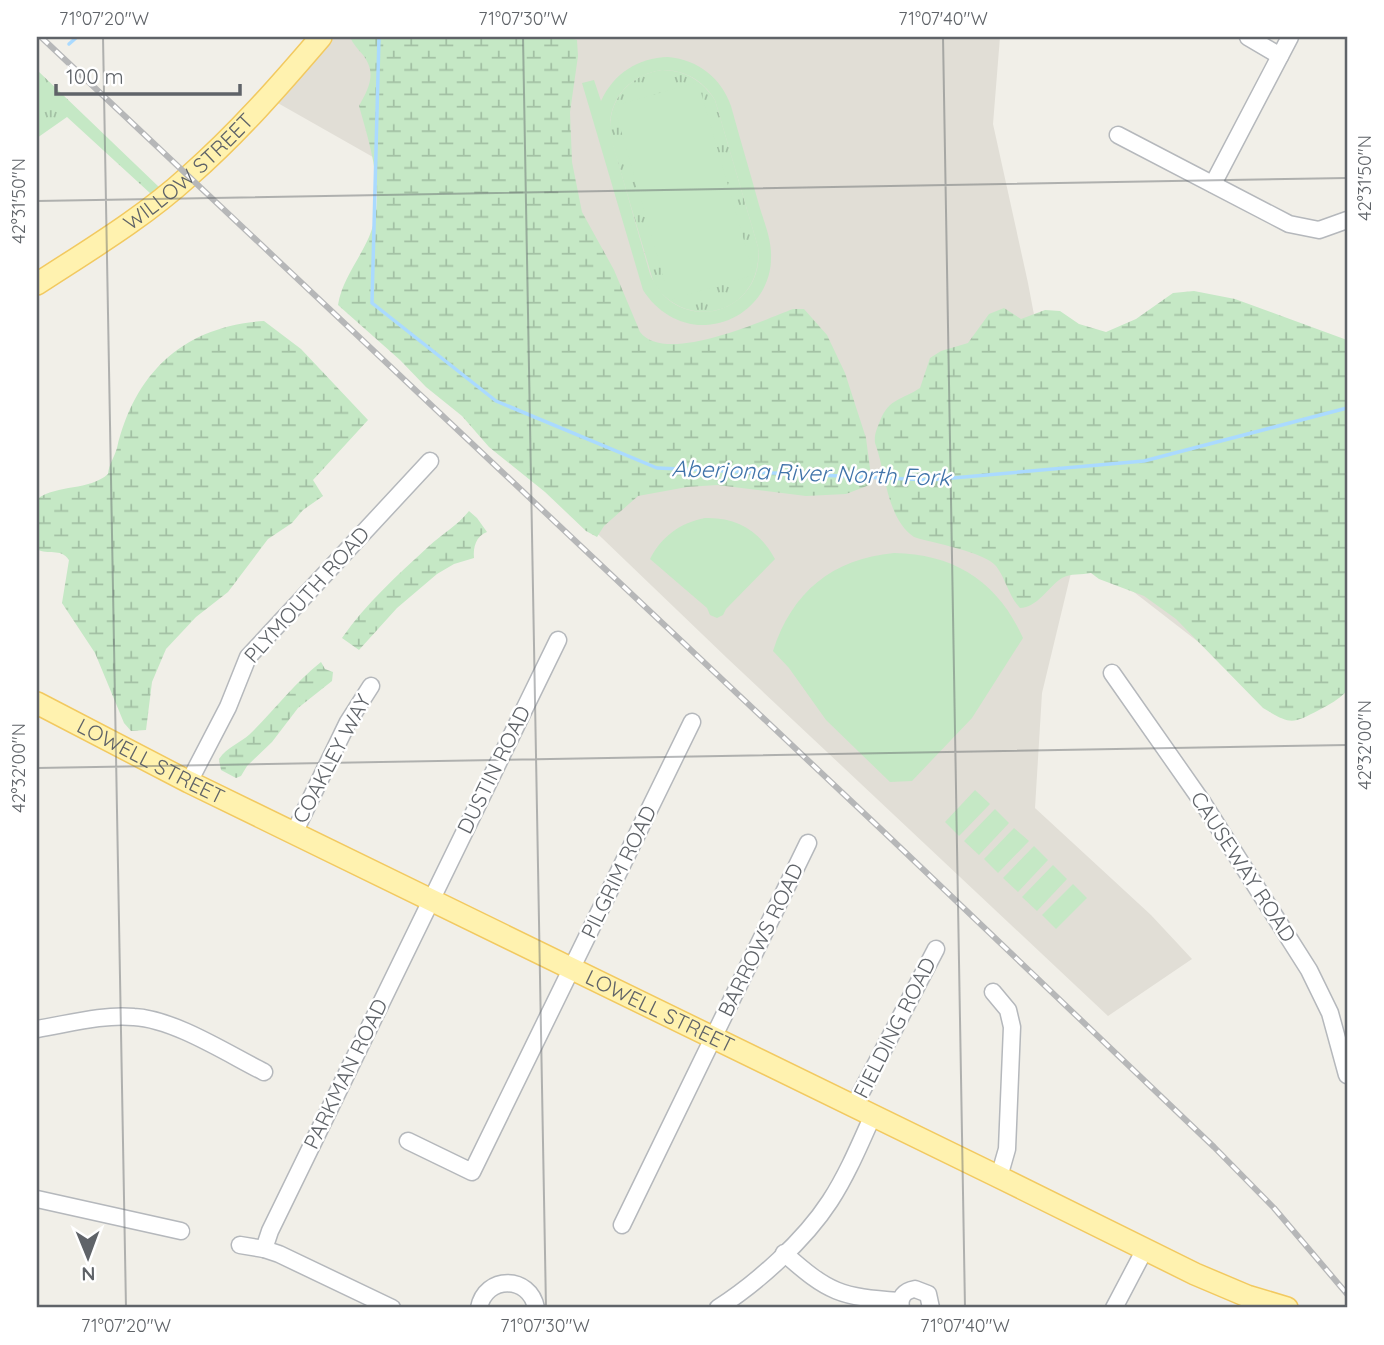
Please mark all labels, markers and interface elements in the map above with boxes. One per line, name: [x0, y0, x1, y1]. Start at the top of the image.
text: 71°07'20"W: [59, 7, 149, 30]
text: 71°07'30"W: [478, 7, 568, 30]
text: 71°07'40"W: [898, 7, 988, 30]
scale bar: [56, 52, 240, 96]
text: 100 m: [66, 63, 124, 89]
street label: WILLOW STREET: [118, 107, 259, 235]
text: 42°31'50"N: [1353, 135, 1376, 221]
text: 42°31'50"N: [7, 158, 30, 244]
water label: Aberjona River North Fork: [671, 453, 953, 492]
street label: PLYMOUTH ROAD: [238, 521, 374, 668]
street label: COAKLEY WAY: [286, 689, 376, 827]
text: 42°32'00"N: [1353, 700, 1376, 790]
street label: DUSTIN ROAD: [451, 701, 535, 838]
street label: LOWELL STREET: [73, 712, 229, 809]
text: 42°32'00"N: [7, 723, 30, 813]
street label: CAUSEWAY ROAD: [1186, 786, 1302, 947]
street label: PILGRIM ROAD: [575, 801, 661, 942]
street label: BARROWS ROAD: [712, 859, 808, 1020]
street label: FIELDING ROAD: [847, 953, 941, 1102]
street label: LOWELL STREET: [581, 963, 739, 1058]
street label: PARKMAN ROAD: [297, 994, 393, 1153]
north arrow: [52, 1222, 122, 1292]
text: N: [81, 1262, 95, 1286]
text: 71°07'20"W: [81, 1314, 171, 1337]
text: 71°07'30"W: [500, 1314, 590, 1337]
text: 71°07'40"W: [920, 1314, 1010, 1337]

